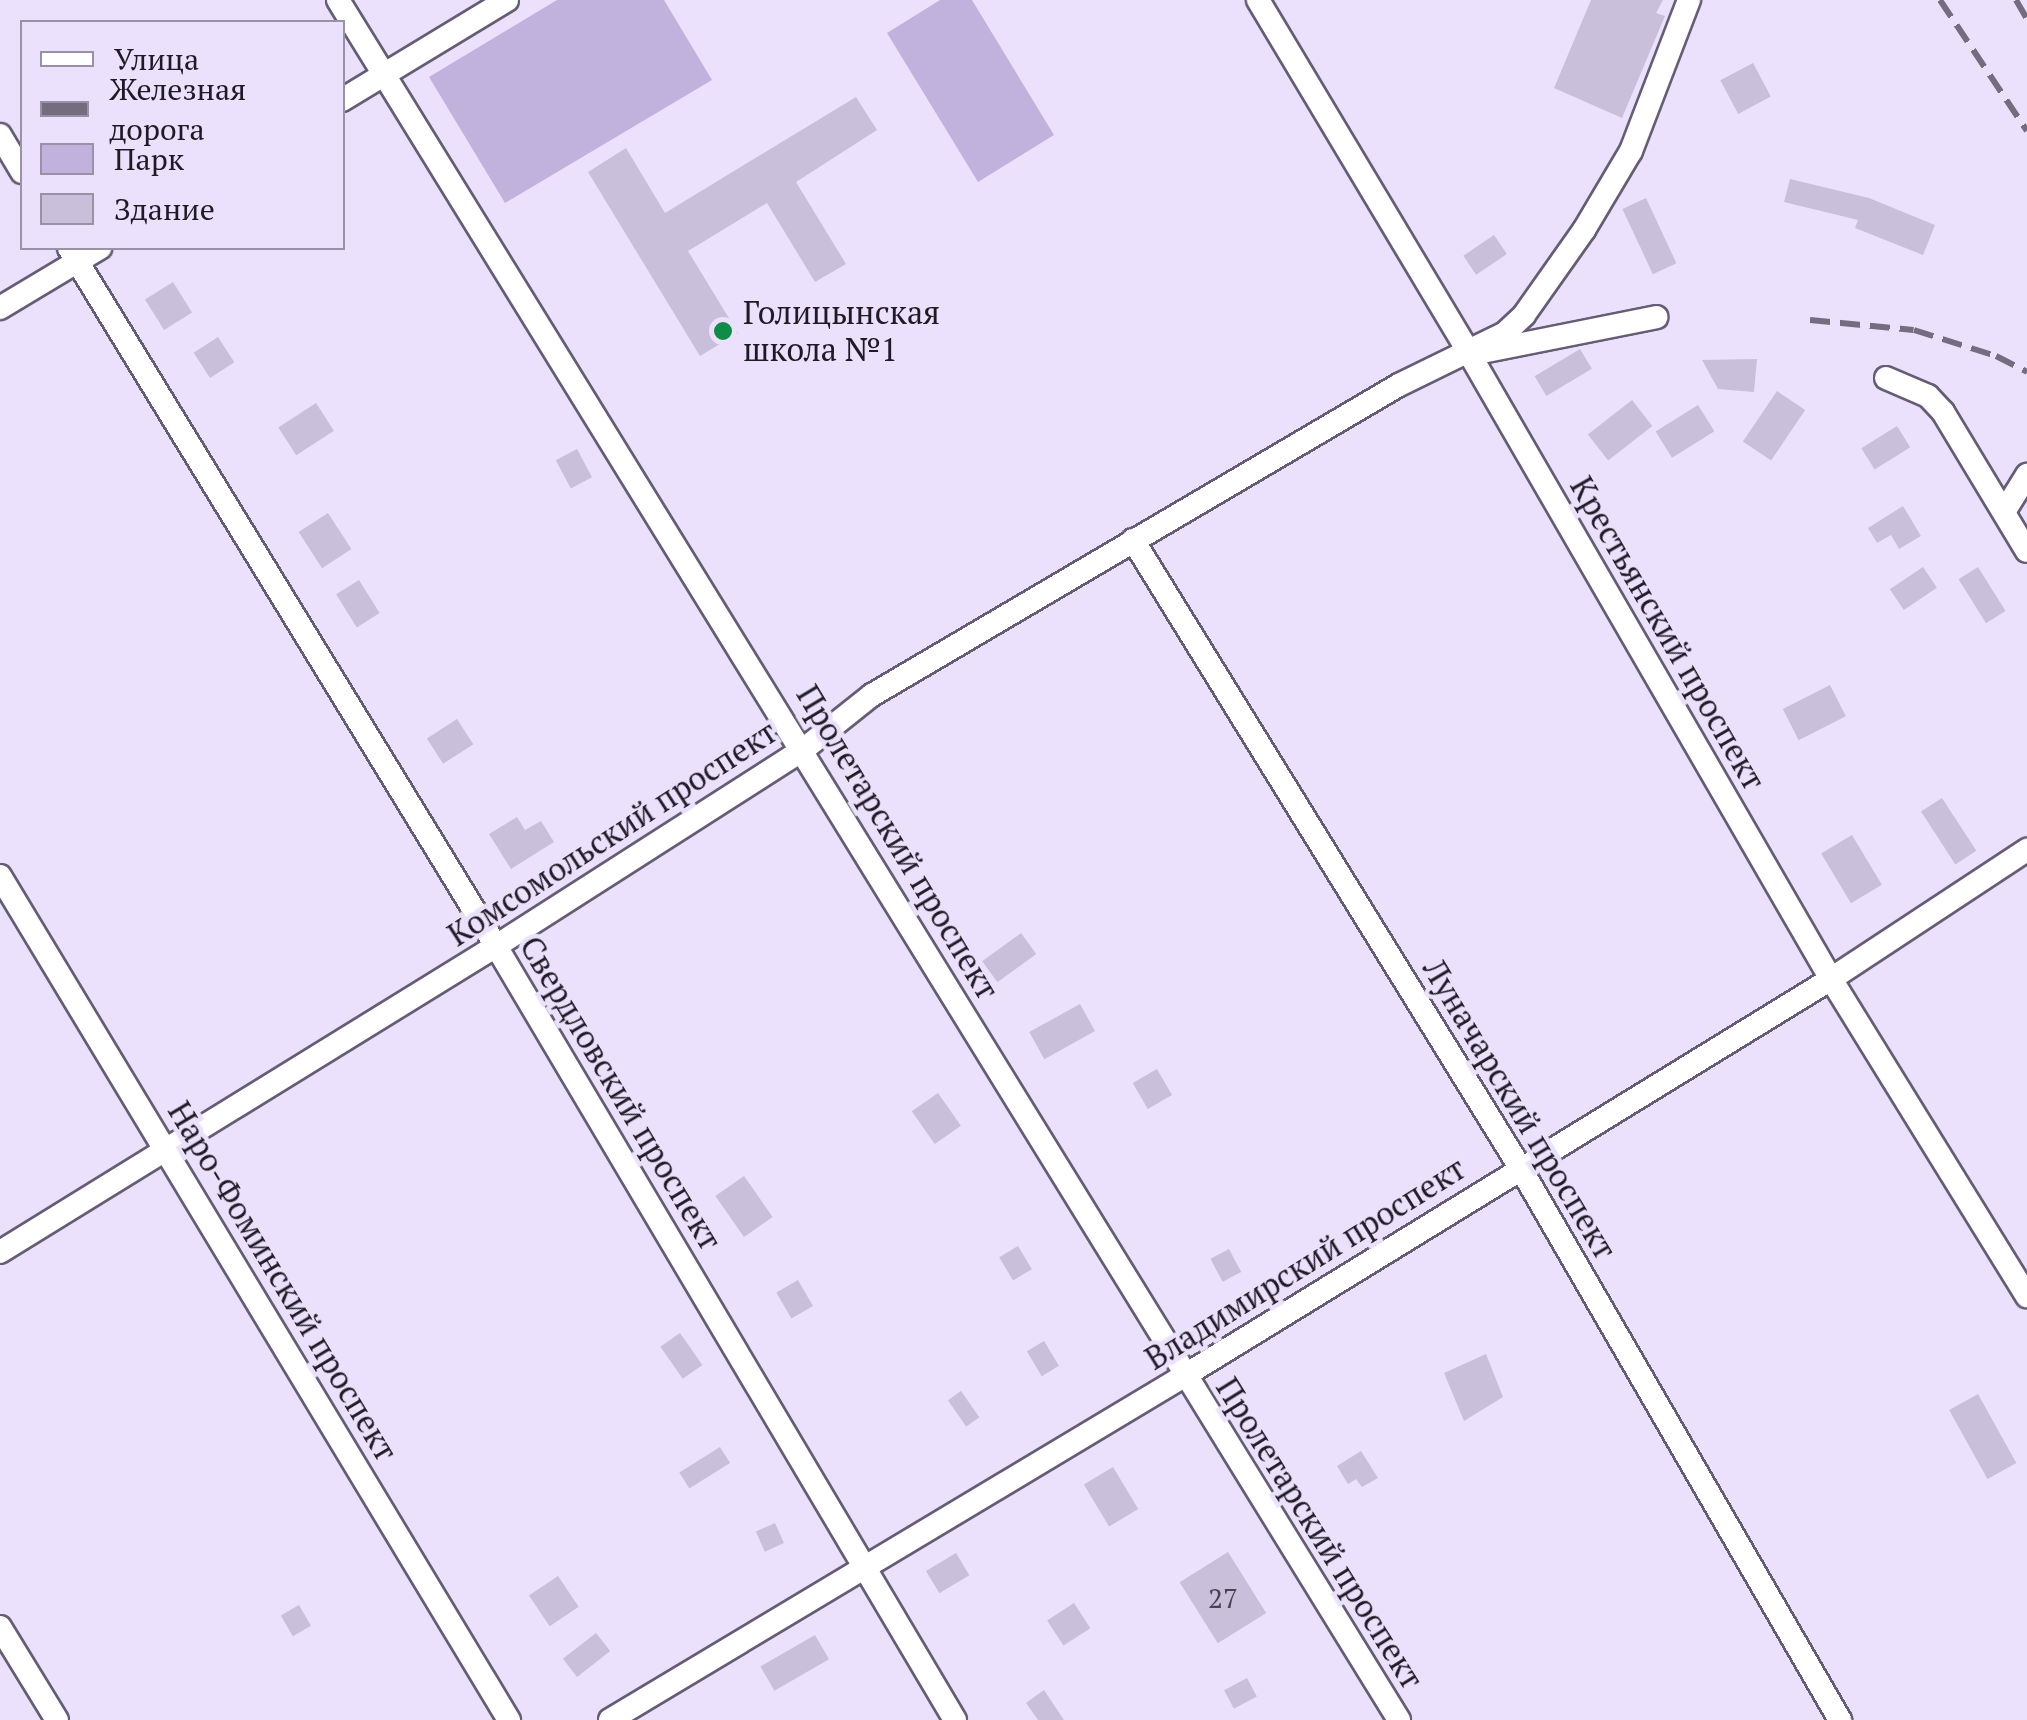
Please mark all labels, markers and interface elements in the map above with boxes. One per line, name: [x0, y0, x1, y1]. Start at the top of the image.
legend: [20, 20, 345, 250]
text: Улица: [114, 39, 199, 79]
text: Железная дорога: [109, 69, 246, 149]
text: Парк: [114, 139, 184, 179]
text: Здание: [114, 189, 215, 229]
place label: Голицынская школа №1: [743, 294, 940, 369]
marker: Голицынская школа №1: [712, 320, 734, 342]
street label: Крестьянский проспект: [1563, 470, 1773, 796]
street label: Пролетарский проспект: [789, 678, 1007, 1006]
street label: Комсомольский проспект: [440, 712, 784, 954]
street label: Свердловский проспект: [512, 929, 730, 1257]
street label: Луначарский проспект: [1415, 952, 1625, 1266]
street label: Наро-Фоминский проспект: [160, 1094, 406, 1468]
street label: Владимирский проспект: [1138, 1149, 1472, 1377]
street label: Пролетарский проспект: [1208, 1370, 1432, 1696]
house number: 27: [1208, 1581, 1238, 1615]

